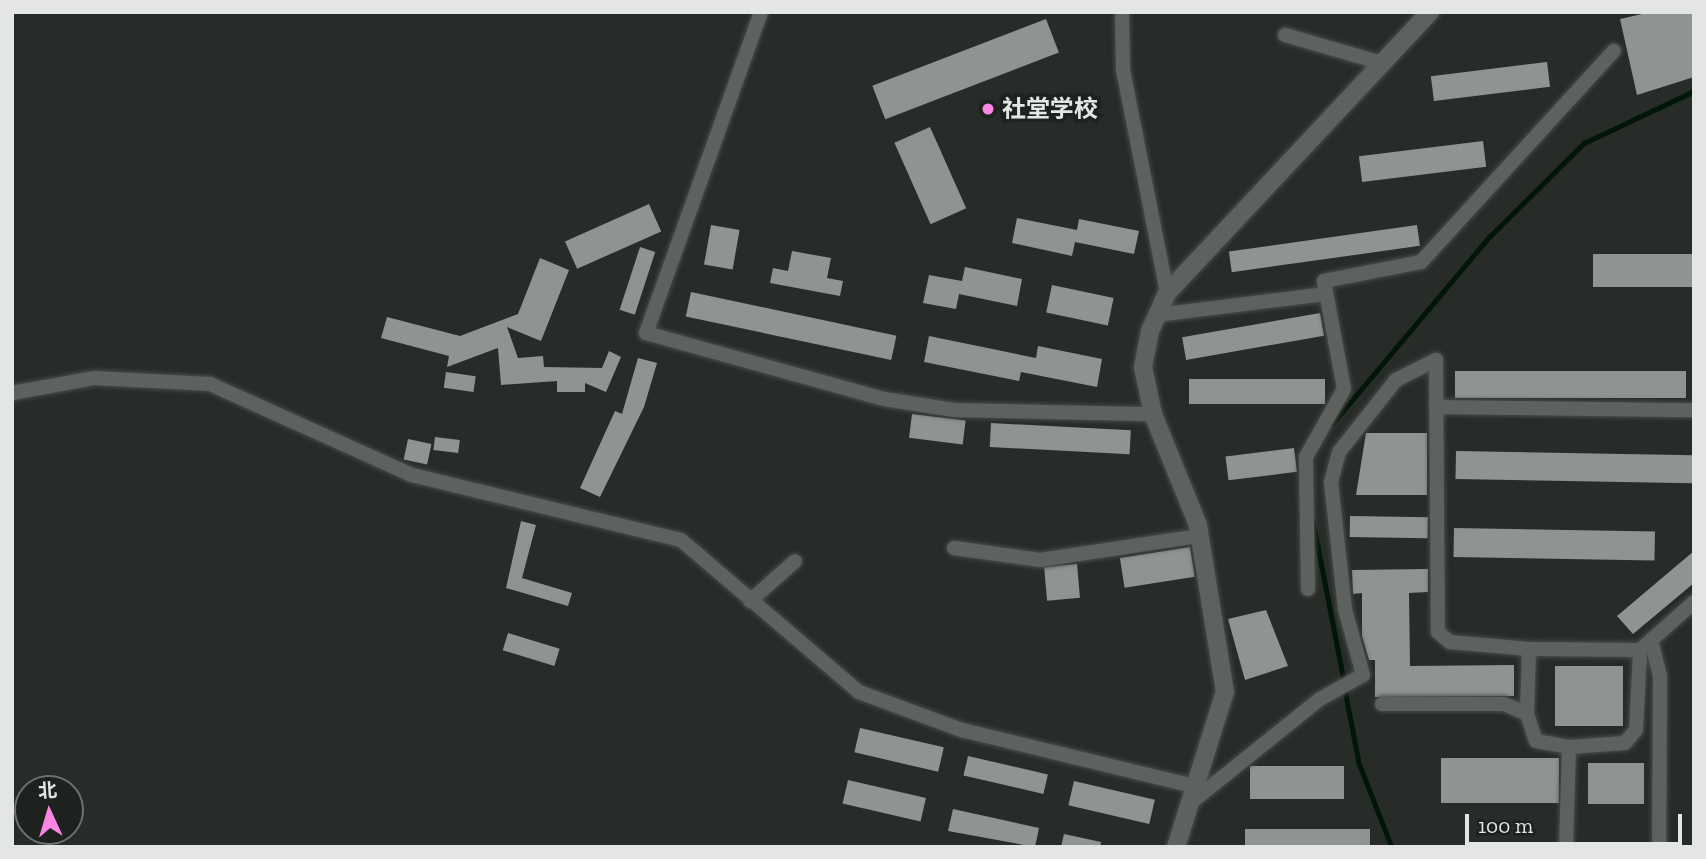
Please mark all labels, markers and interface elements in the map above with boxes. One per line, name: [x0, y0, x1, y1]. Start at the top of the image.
place label: 社堂学校: [1002, 95, 1098, 123]
marker: 社堂学校: [980, 101, 996, 117]
north arrow: [14, 775, 84, 845]
text: 北: [37, 778, 58, 803]
scale bar: [1468, 800, 1685, 844]
text: 100 m: [1478, 813, 1533, 838]

